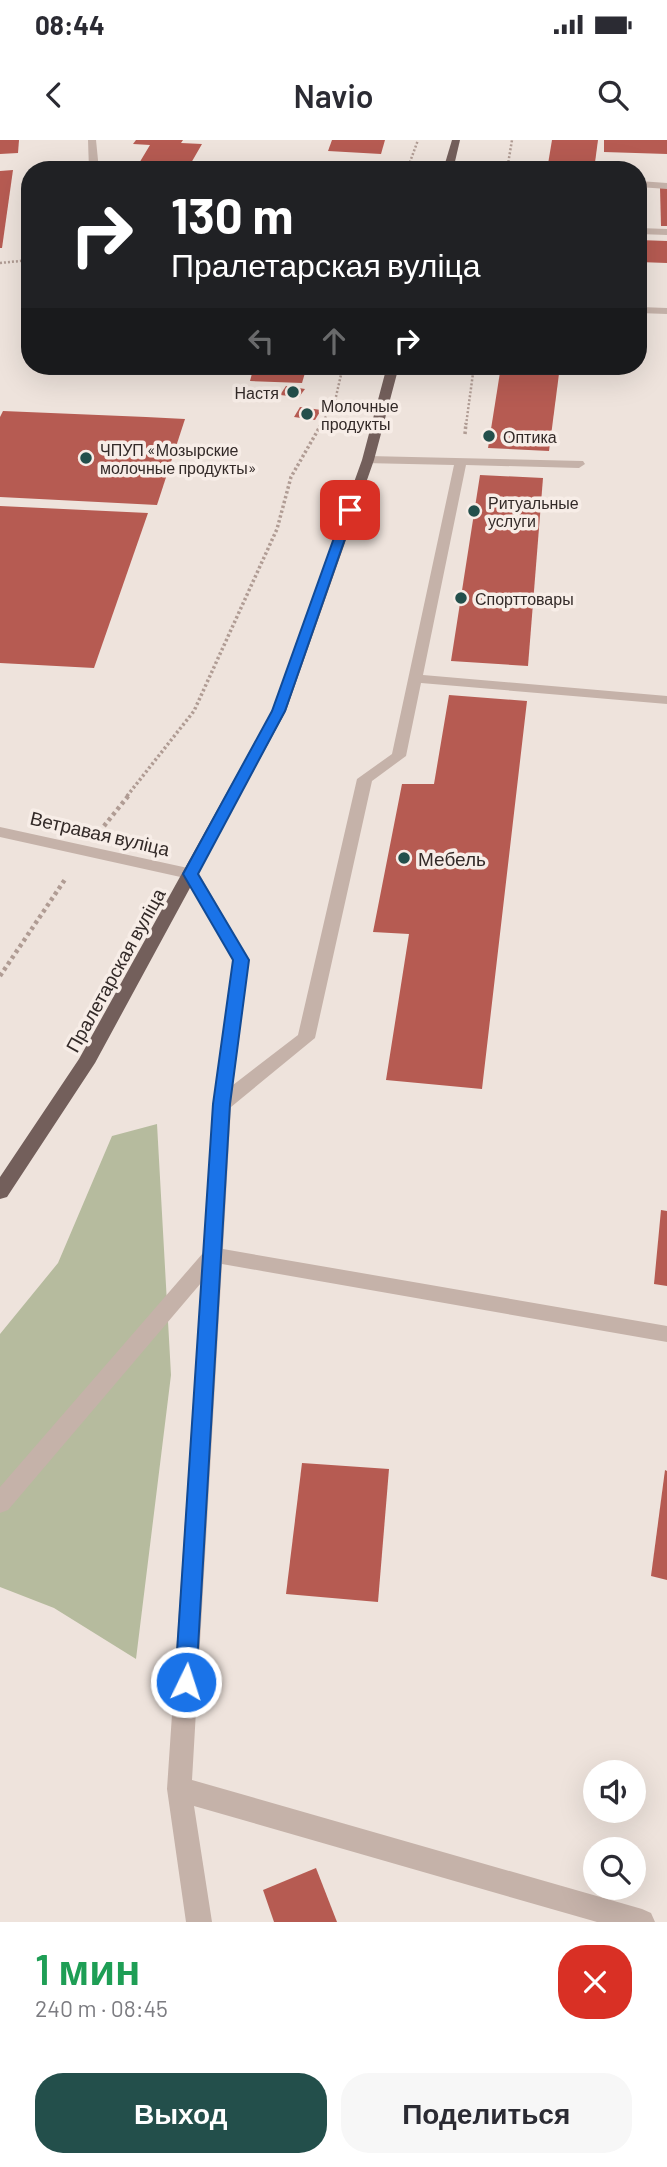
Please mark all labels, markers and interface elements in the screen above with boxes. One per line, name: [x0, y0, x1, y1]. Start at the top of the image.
text: 08:44: [35, 9, 105, 40]
icon: back: [35, 76, 73, 114]
text: Navio: [294, 76, 373, 114]
icon: search: [594, 76, 632, 114]
text: 130 m: [171, 185, 293, 244]
icon: right: [56, 189, 147, 280]
text: Пралетарская вуліца: [171, 245, 481, 283]
icon: left: [242, 322, 280, 360]
icon: ahead: [315, 322, 353, 360]
icon: right: [388, 322, 426, 360]
place label: Настя: [235, 383, 279, 402]
marker: Настя: [285, 384, 301, 400]
place label: Молочные продукты: [321, 396, 399, 433]
marker: Молочные продукты: [299, 406, 315, 422]
place label: Оптика: [503, 427, 557, 446]
marker: Оптика: [481, 428, 497, 444]
place label: ЧПУП «Мозырские молочные продукты»: [100, 440, 256, 477]
marker: ЧПУП «Мозырские молочные продукты»: [78, 450, 94, 466]
pin: [320, 480, 380, 540]
icon: arrive: [331, 491, 369, 529]
place label: Ритуальные услуги: [488, 493, 579, 530]
marker: Ритуальные услуги: [466, 503, 482, 519]
place label: Спорттовары: [475, 589, 574, 608]
marker: Спорттовары: [453, 590, 469, 606]
street label: Ветравая вуліца: [28, 806, 172, 860]
place label: Мебель: [418, 847, 486, 870]
marker: Мебель: [396, 850, 412, 866]
street label: Пралетарская вуліца: [60, 884, 170, 1056]
position arrow: [149, 1645, 223, 1719]
map controls: [583, 1760, 646, 1900]
button: sound: [583, 1760, 646, 1823]
button: search: [583, 1837, 646, 1900]
text: 1 мин: [35, 1943, 140, 1993]
button: close: [558, 1945, 632, 2019]
text: 240 m · 08:45: [35, 1994, 168, 2022]
button: Выход: [35, 2073, 327, 2153]
button: Поделиться: [341, 2073, 632, 2153]

